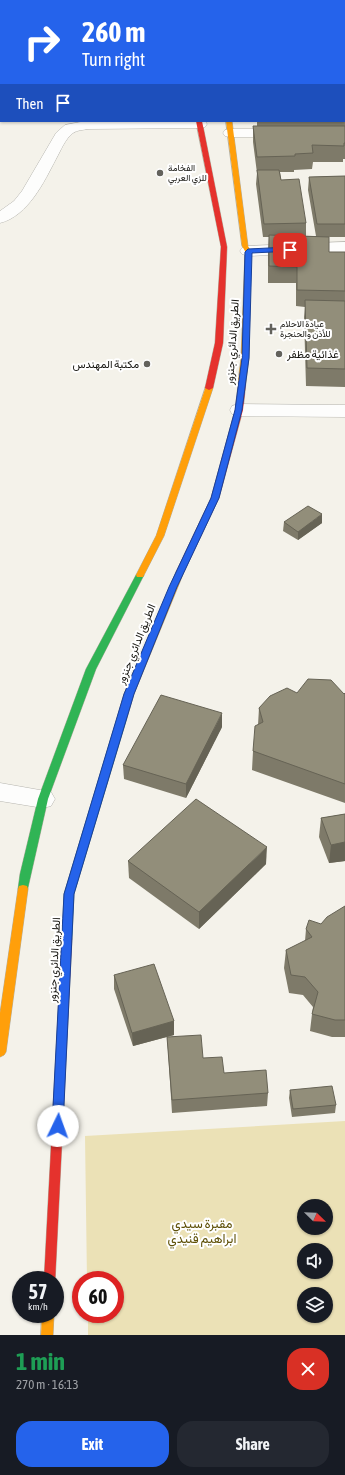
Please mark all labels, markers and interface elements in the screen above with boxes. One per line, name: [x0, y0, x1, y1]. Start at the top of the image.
icon: right: [16, 16, 68, 68]
text: 260 m: [82, 16, 145, 48]
text: Turn right: [82, 49, 145, 70]
icon: arrive: [52, 92, 74, 114]
text: Then: [16, 95, 44, 112]
place label: الفخامة للزي العربي: [168, 163, 207, 185]
marker: الفخامة للزي العربي: [155, 168, 165, 178]
pin: [273, 233, 307, 267]
icon: arrive: [279, 239, 301, 261]
street label: الطريق الدائري جنزور: [223, 299, 245, 386]
place label: عيادة الاحلام للأذن والحنجرة: [280, 319, 331, 340]
marker: عيادة الاحلام للأذن والحنجرة: [265, 323, 277, 335]
place label: غذائية مظفر: [286, 348, 339, 361]
marker: غذائية مظفر: [274, 349, 284, 359]
place label: مكتبة المهندس: [72, 358, 139, 371]
marker: مكتبة المهندس: [142, 359, 152, 369]
street label: الطريق الدائري جنزور: [114, 602, 161, 688]
street label: الطريق الدائري جنزور: [46, 917, 66, 1004]
position arrow: [37, 1105, 79, 1147]
north arrow: [297, 1199, 333, 1235]
map controls: [297, 1199, 333, 1323]
park label: مقبرة سيدي ابراهيم قنيدي: [168, 1216, 236, 1249]
button: sound: [297, 1243, 333, 1279]
speed limit sign: 60: [72, 1271, 124, 1323]
text: 57: [29, 1280, 47, 1303]
button: layers: [297, 1287, 333, 1323]
text: km/h: [28, 1301, 48, 1312]
text: 1 min: [16, 1348, 65, 1375]
button: close: [287, 1348, 329, 1390]
text: 270 m · 16:13: [16, 1377, 79, 1392]
button: Exit: [16, 1421, 169, 1467]
button: Share: [177, 1421, 329, 1467]

